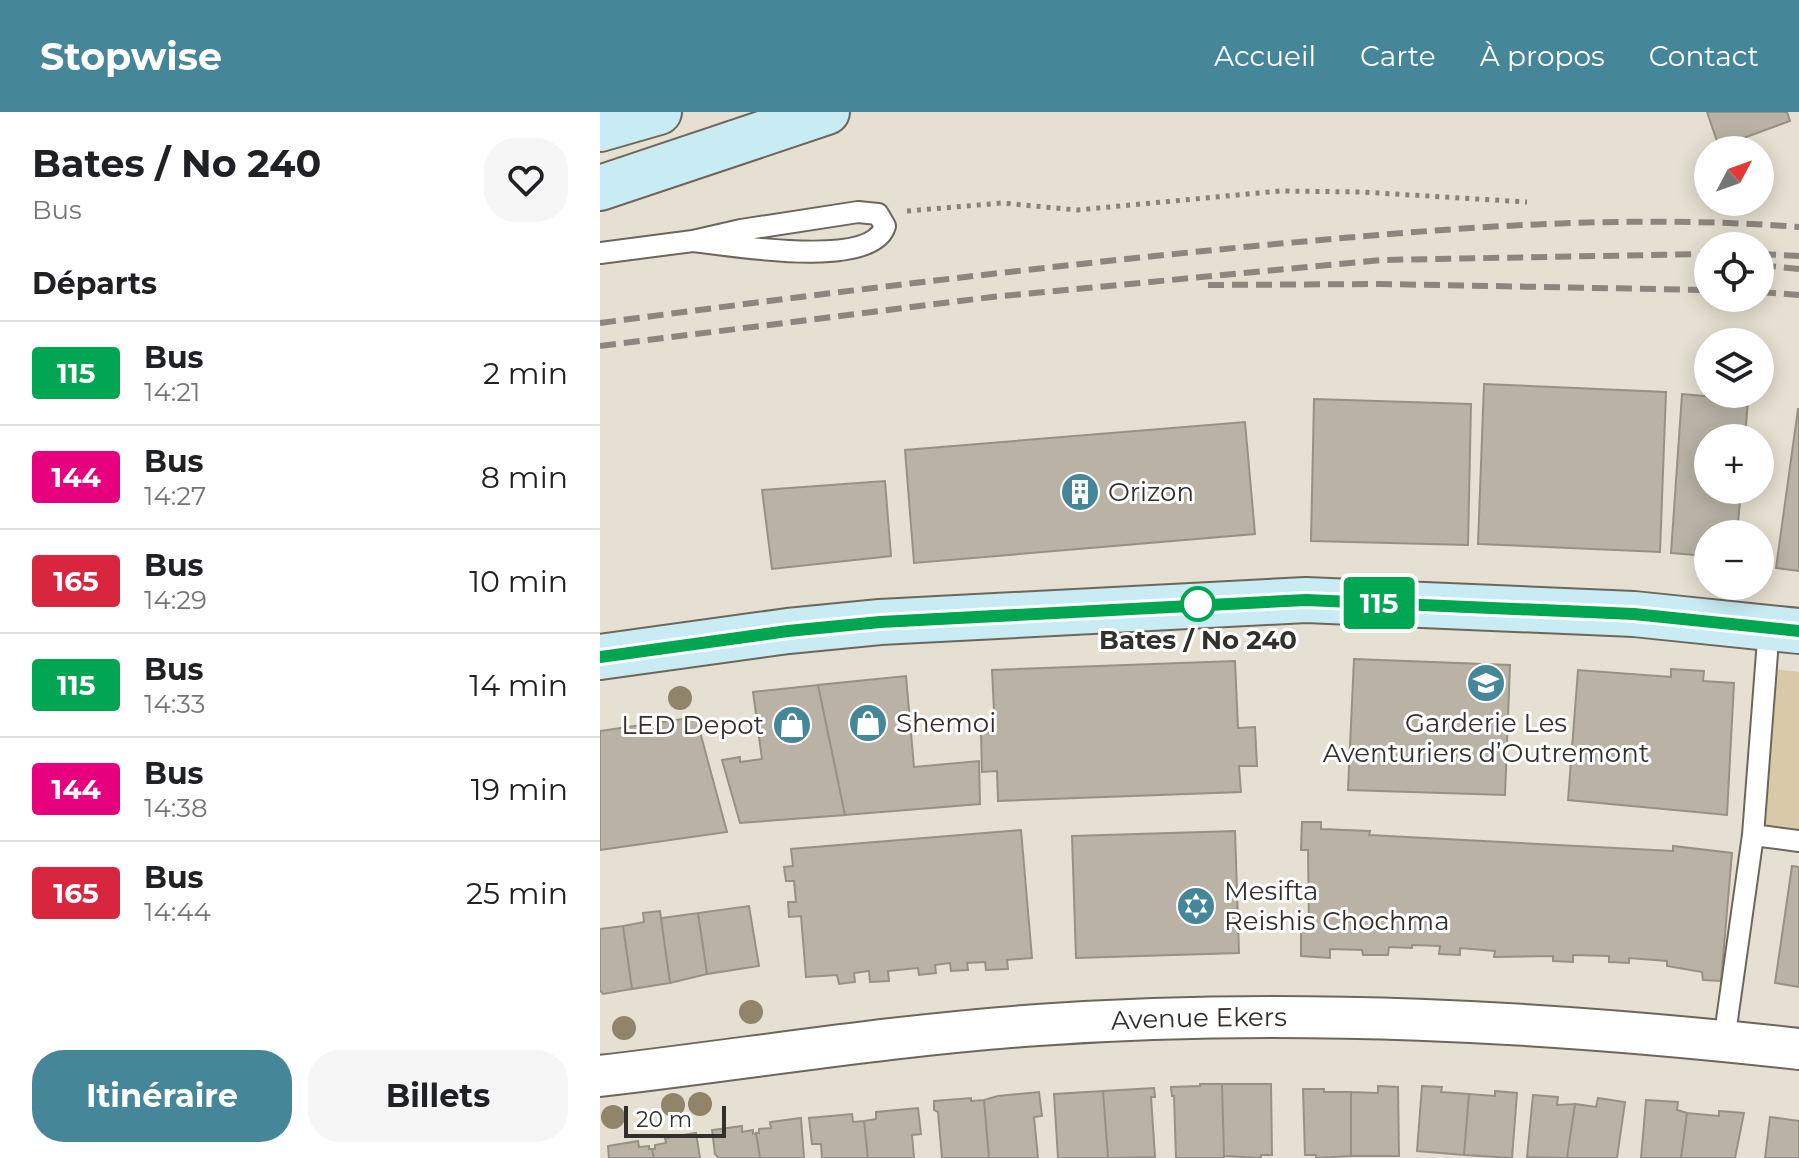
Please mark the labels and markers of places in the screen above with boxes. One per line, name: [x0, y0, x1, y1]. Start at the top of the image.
building icon: Orizon: [1059, 471, 1101, 513]
place label: Orizon: [1108, 476, 1194, 508]
marker: Bates / No 240: [1181, 587, 1215, 621]
place label: Bates / No 240: [1099, 624, 1297, 656]
school or university icon: Garderie Les Aventuriers d’Outremont: [1465, 662, 1507, 704]
shop icon: Shemoi: [847, 702, 889, 744]
shop icon: LED Depot: [771, 704, 813, 746]
place label: Shemoi: [896, 707, 996, 739]
place label: Garderie Les Aventuriers d’Outremont: [1323, 707, 1649, 769]
place label: LED Depot: [621, 709, 764, 741]
place label: Mesifta Reishis Chochma: [1224, 875, 1450, 937]
synagogue icon: Mesifta Reishis Chochma: [1175, 885, 1217, 927]

